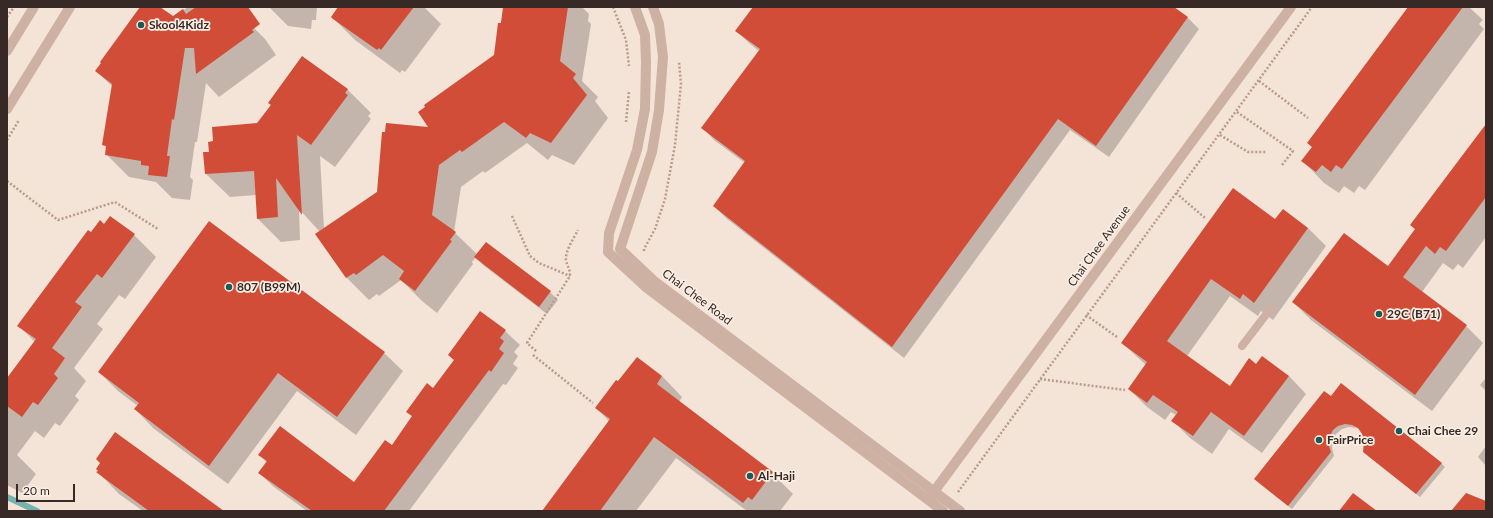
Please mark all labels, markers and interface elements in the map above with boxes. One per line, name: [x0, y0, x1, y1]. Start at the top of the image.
place label: Skool4Kidz: [149, 18, 209, 32]
marker: Skool4Kidz: [136, 20, 146, 30]
street label: Chai Chee Avenue: [1065, 203, 1133, 289]
street label: Chai Chee Road: [659, 266, 735, 328]
place label: 807 (B99M): [237, 280, 301, 294]
marker: 807 (B99M): [224, 282, 234, 292]
place label: 29C (B71): [1387, 307, 1440, 321]
marker: 29C (B71): [1374, 309, 1384, 319]
place label: Chai Chee 29: [1407, 424, 1478, 438]
marker: Chai Chee 29: [1394, 426, 1404, 436]
place label: FairPrice: [1327, 433, 1373, 447]
marker: FairPrice: [1314, 435, 1324, 445]
place label: Al-Haji: [758, 469, 795, 483]
marker: Al-Haji: [745, 471, 755, 481]
scale bar: [18, 476, 77, 502]
text: 20 m: [23, 483, 50, 498]

